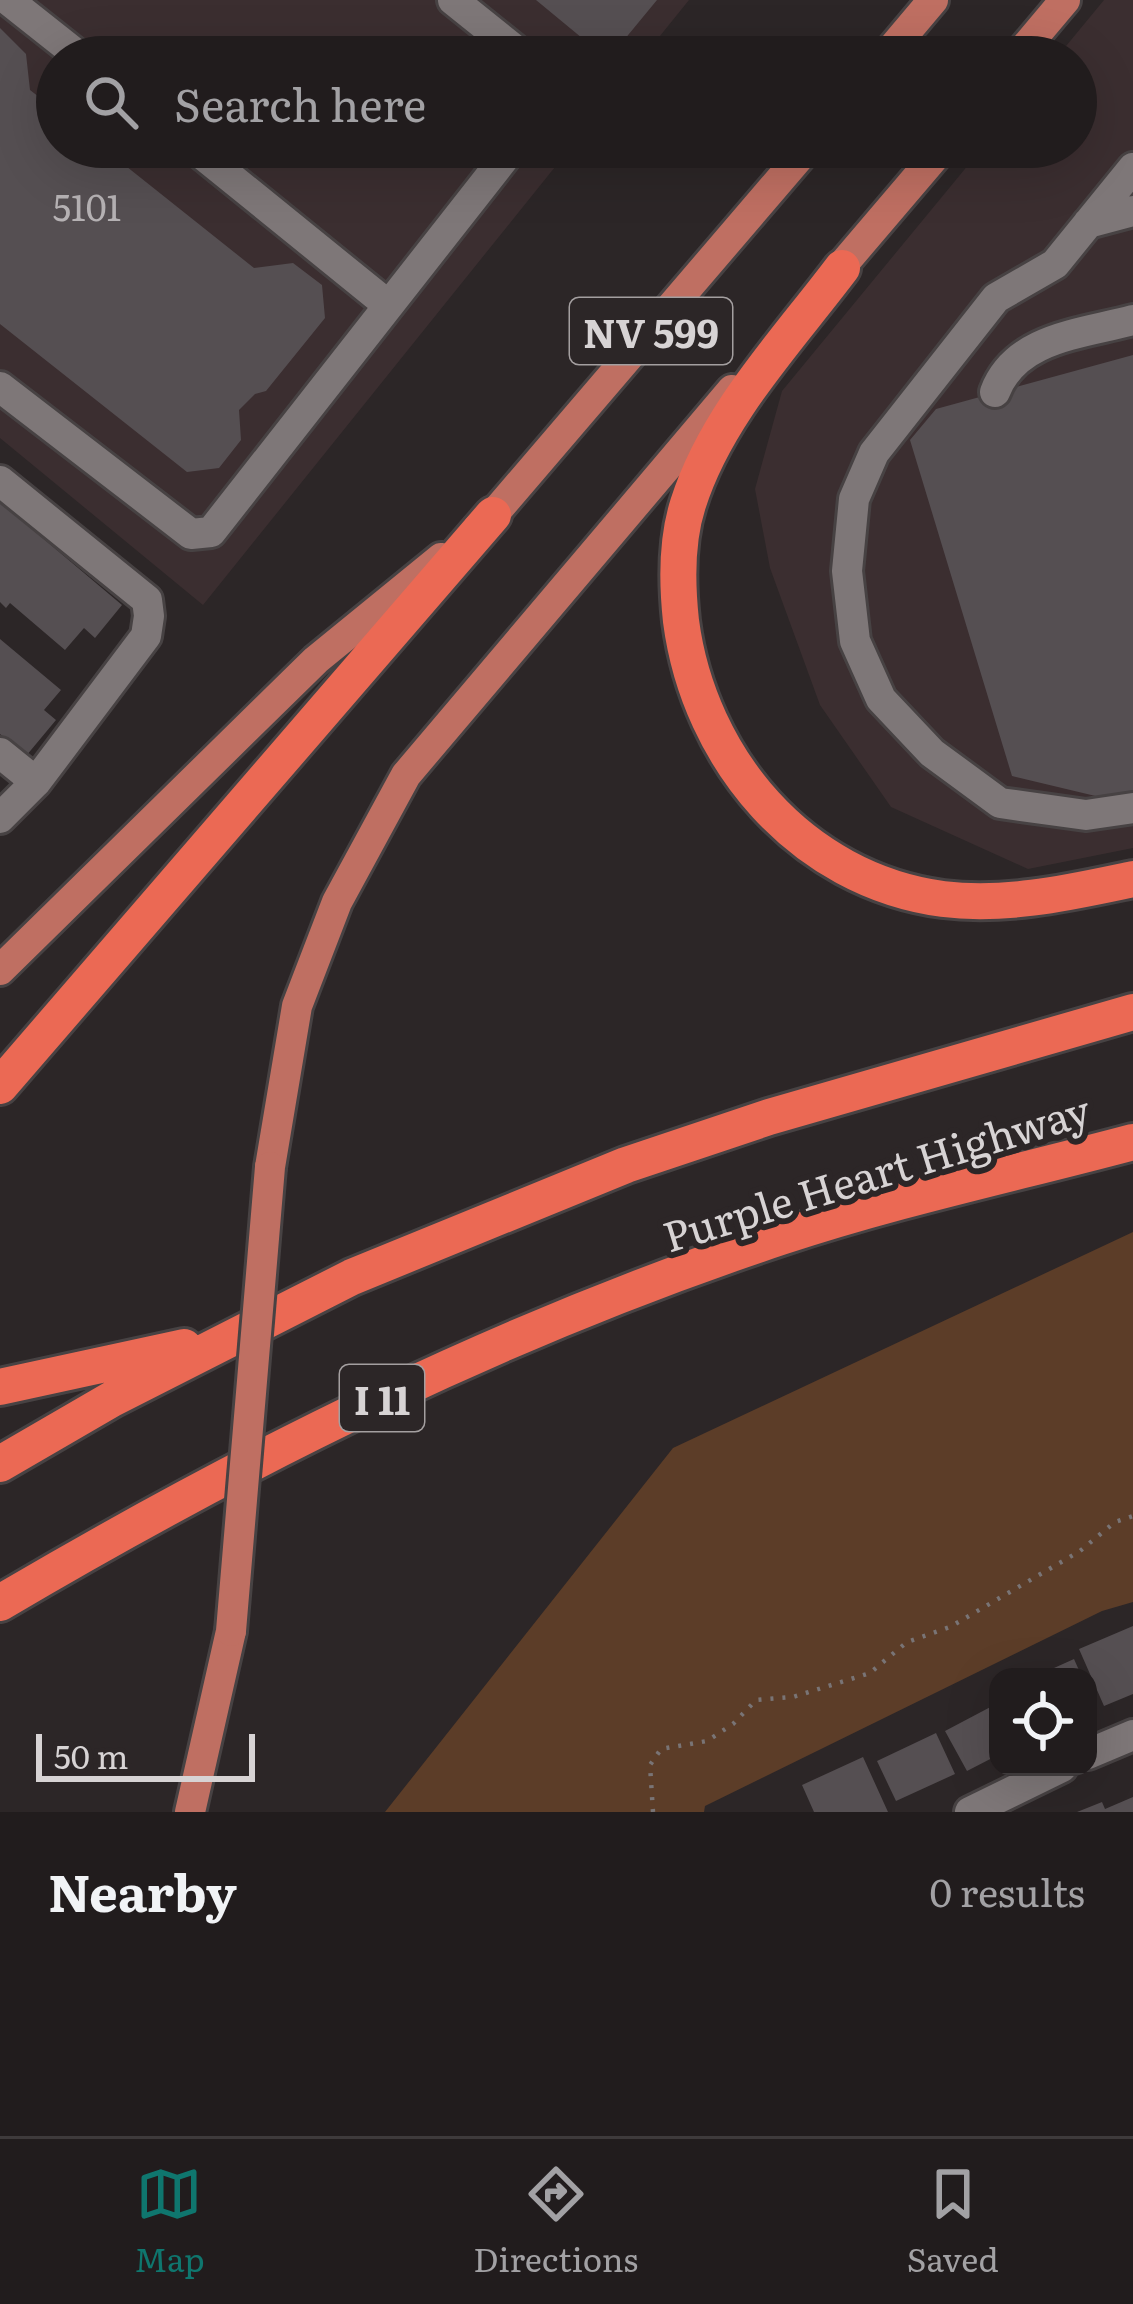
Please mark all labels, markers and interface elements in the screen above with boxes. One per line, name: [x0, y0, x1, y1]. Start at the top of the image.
search box: [36, 36, 1097, 168]
icon: search: [78, 69, 144, 135]
text: Search here: [174, 69, 426, 136]
house number: 5101: [53, 179, 121, 232]
road number: NV 599: [570, 298, 732, 364]
street label: Purple Heart Highway: [655, 1076, 1098, 1266]
road number: I 11: [340, 1365, 424, 1431]
map controls: [989, 1668, 1097, 1776]
button: locate: [989, 1668, 1097, 1776]
scale bar: [36, 1728, 255, 1781]
text: 50 m: [54, 1730, 128, 1779]
text: Nearby: [48, 1852, 237, 1928]
text: 0 results: [930, 1861, 1085, 1919]
tab: Map: [134, 2161, 205, 2282]
tab: Directions: [473, 2161, 638, 2282]
tab: Saved: [907, 2161, 999, 2282]

